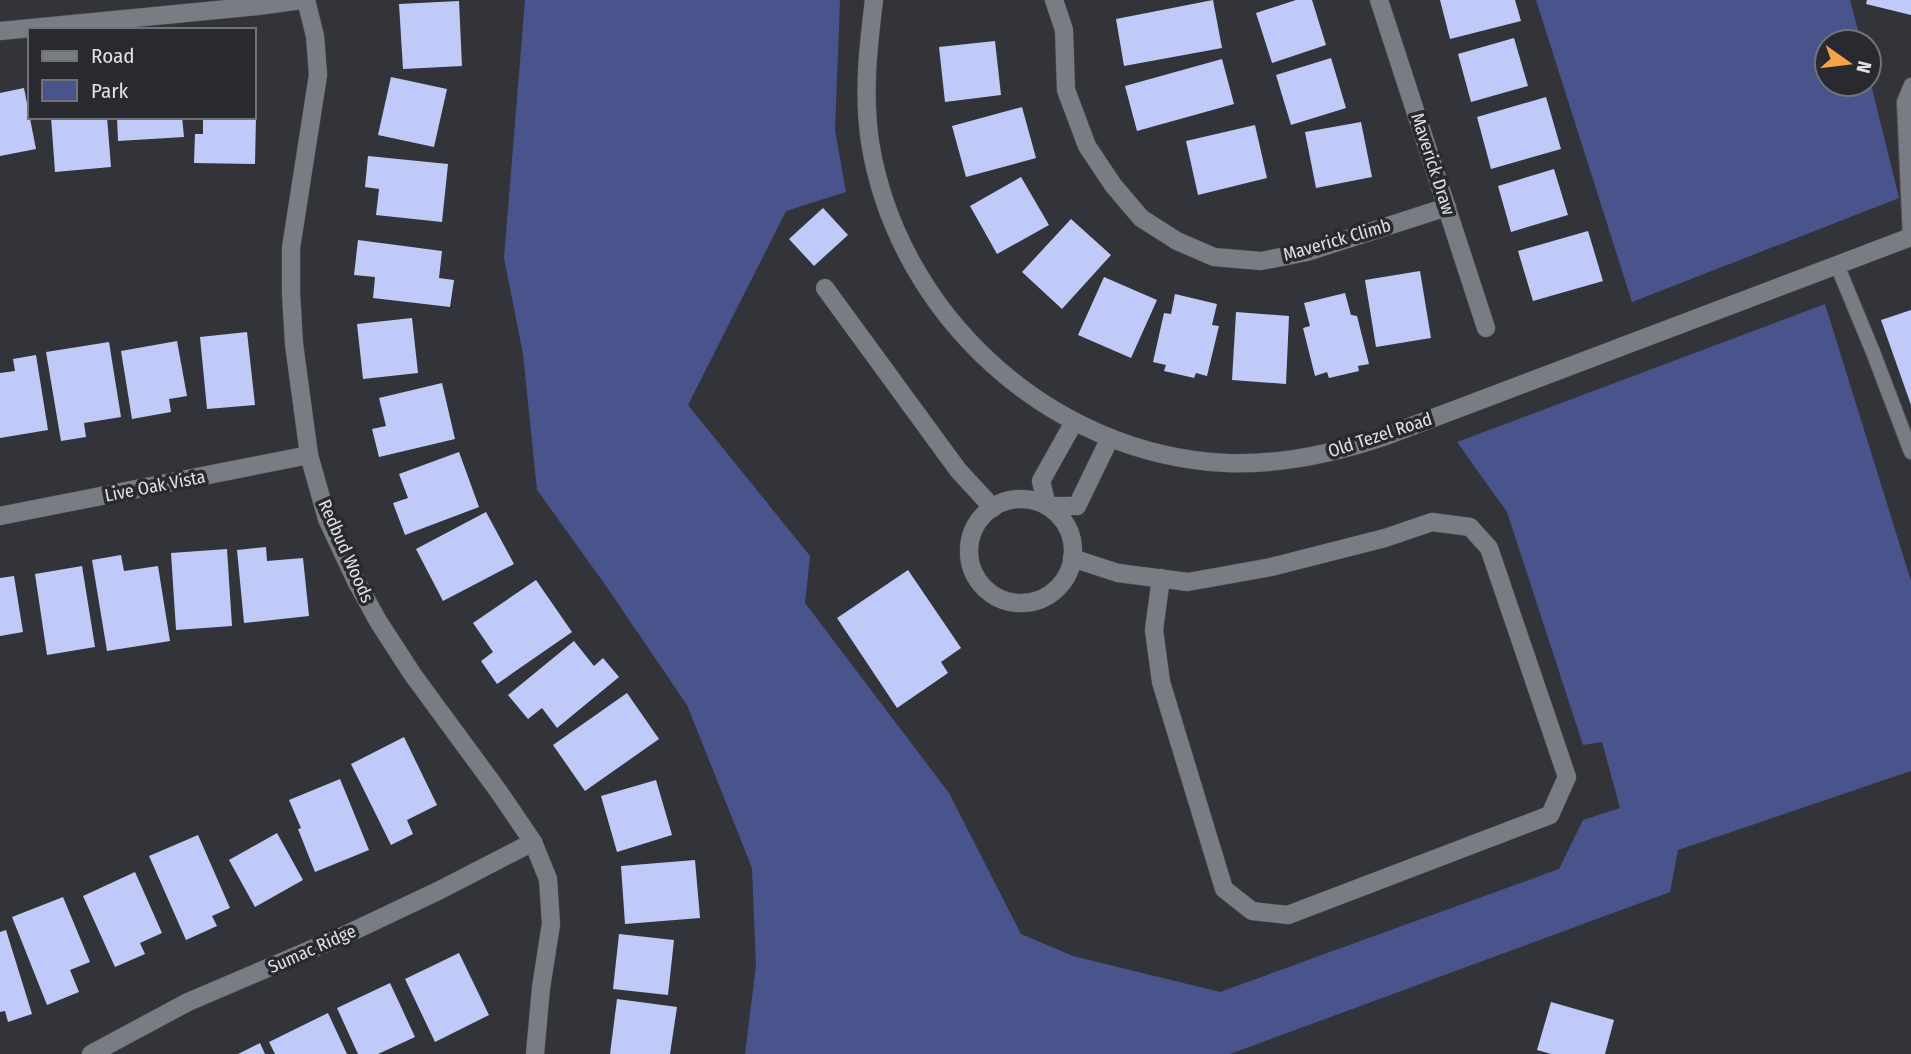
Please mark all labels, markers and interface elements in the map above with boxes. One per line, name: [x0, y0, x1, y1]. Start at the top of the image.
legend: [28, 28, 256, 119]
north arrow: [1813, 28, 1883, 98]
text: Road: [91, 43, 135, 69]
text: N: [1851, 59, 1877, 75]
text: Park: [91, 78, 129, 104]
street label: Maverick Draw: [1406, 110, 1460, 218]
street label: Maverick Climb: [1281, 214, 1393, 266]
street label: Old Tezel Road: [1325, 408, 1435, 462]
street label: Live Oak Vista: [103, 465, 207, 507]
street label: Redbud Woods: [313, 496, 379, 606]
street label: Sumac Ridge: [265, 920, 360, 978]

